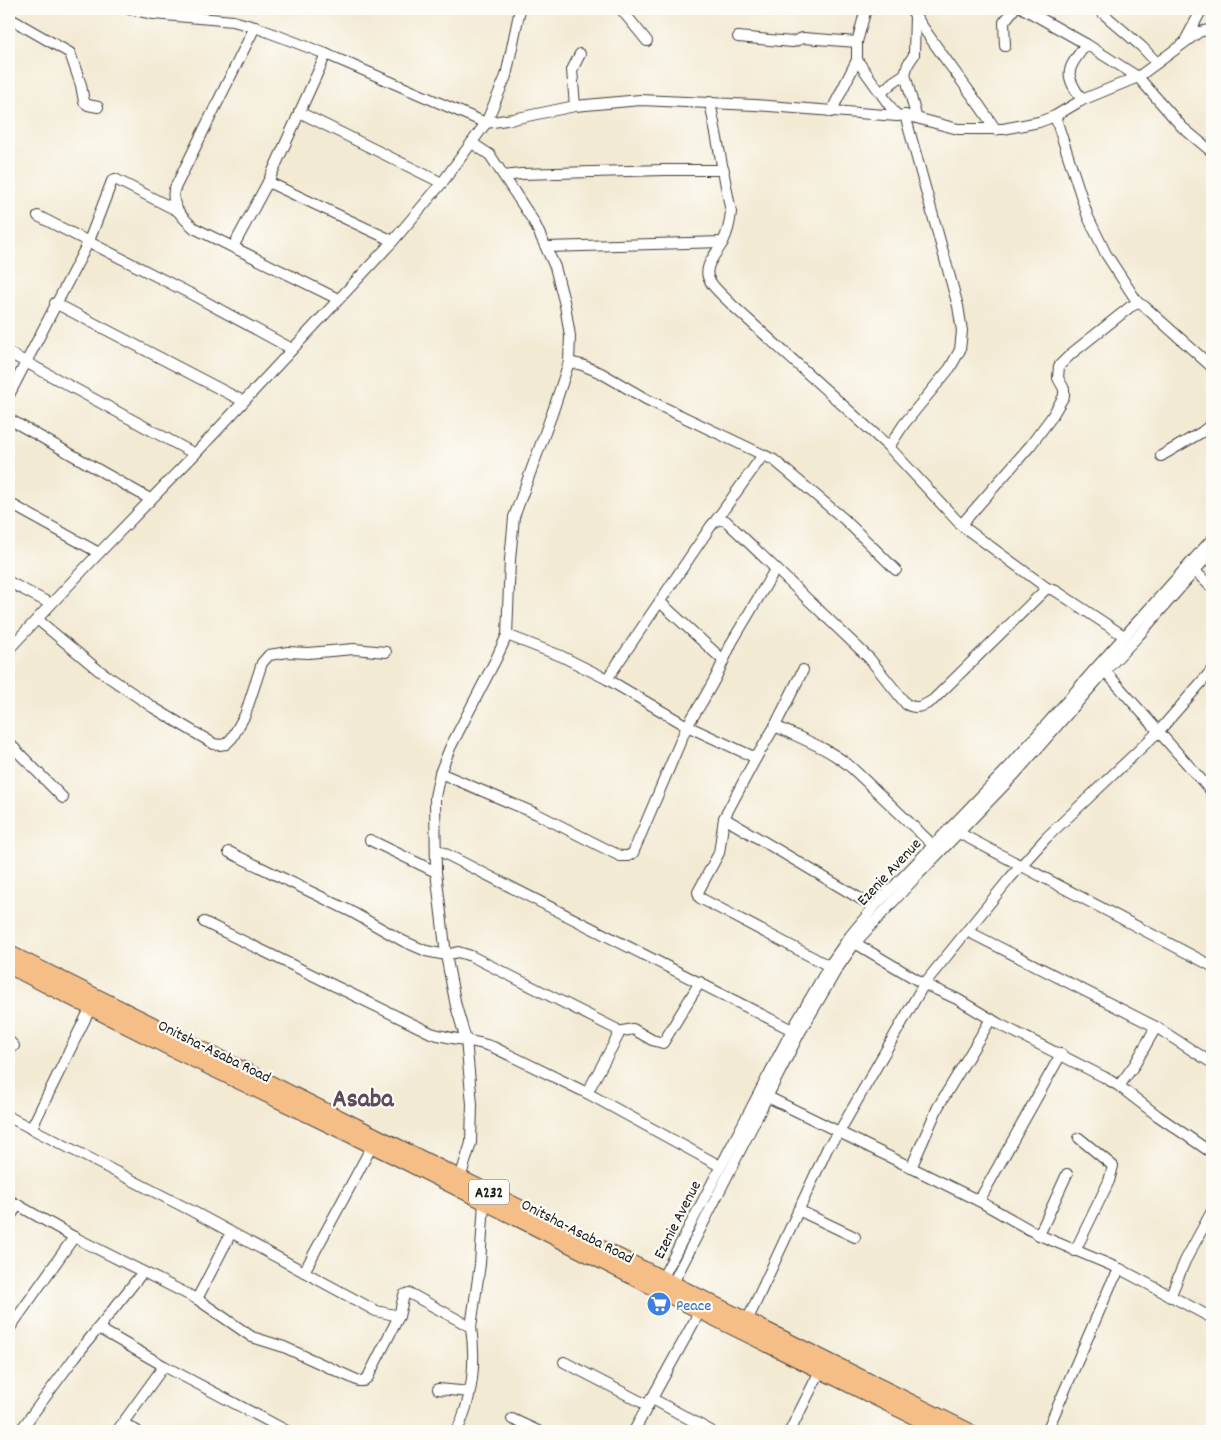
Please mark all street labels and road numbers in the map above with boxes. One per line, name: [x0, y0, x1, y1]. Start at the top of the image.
street label: Ezenie Avenue: [852, 834, 927, 912]
street label: Onitsha-Asaba Road: [153, 1015, 274, 1090]
street label: Ezenie Avenue: [649, 1177, 708, 1263]
road number: A232: [469, 1180, 509, 1204]
street label: Onitsha-Asaba Road: [517, 1194, 637, 1270]

